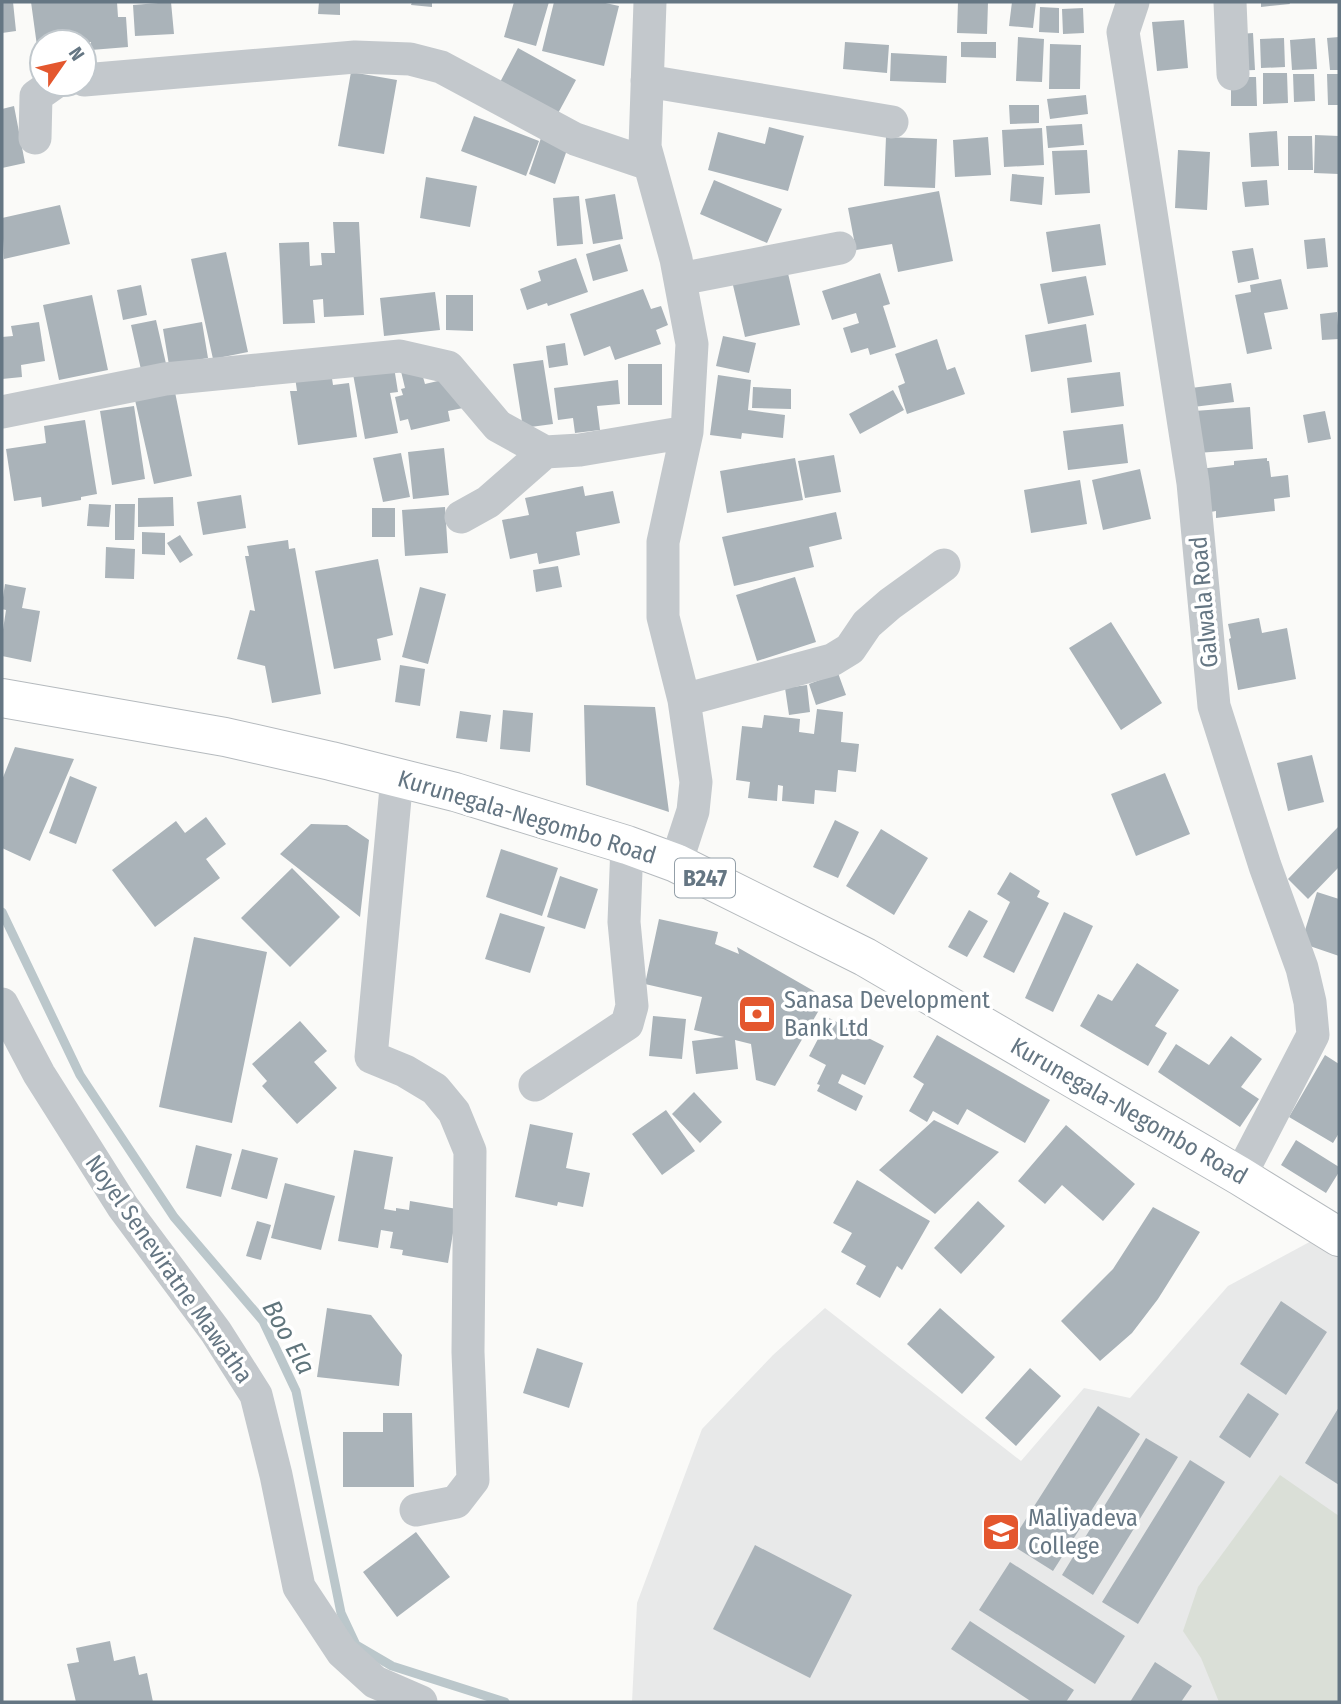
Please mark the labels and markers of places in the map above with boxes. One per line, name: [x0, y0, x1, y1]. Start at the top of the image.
place label: Sanasa Development Bank Ltd: [784, 986, 990, 1042]
bank icon: Sanasa Development Bank Ltd: [736, 993, 778, 1035]
place label: Maliyadeva College: [1028, 1504, 1138, 1560]
school or university icon: Maliyadeva College: [980, 1511, 1022, 1553]

